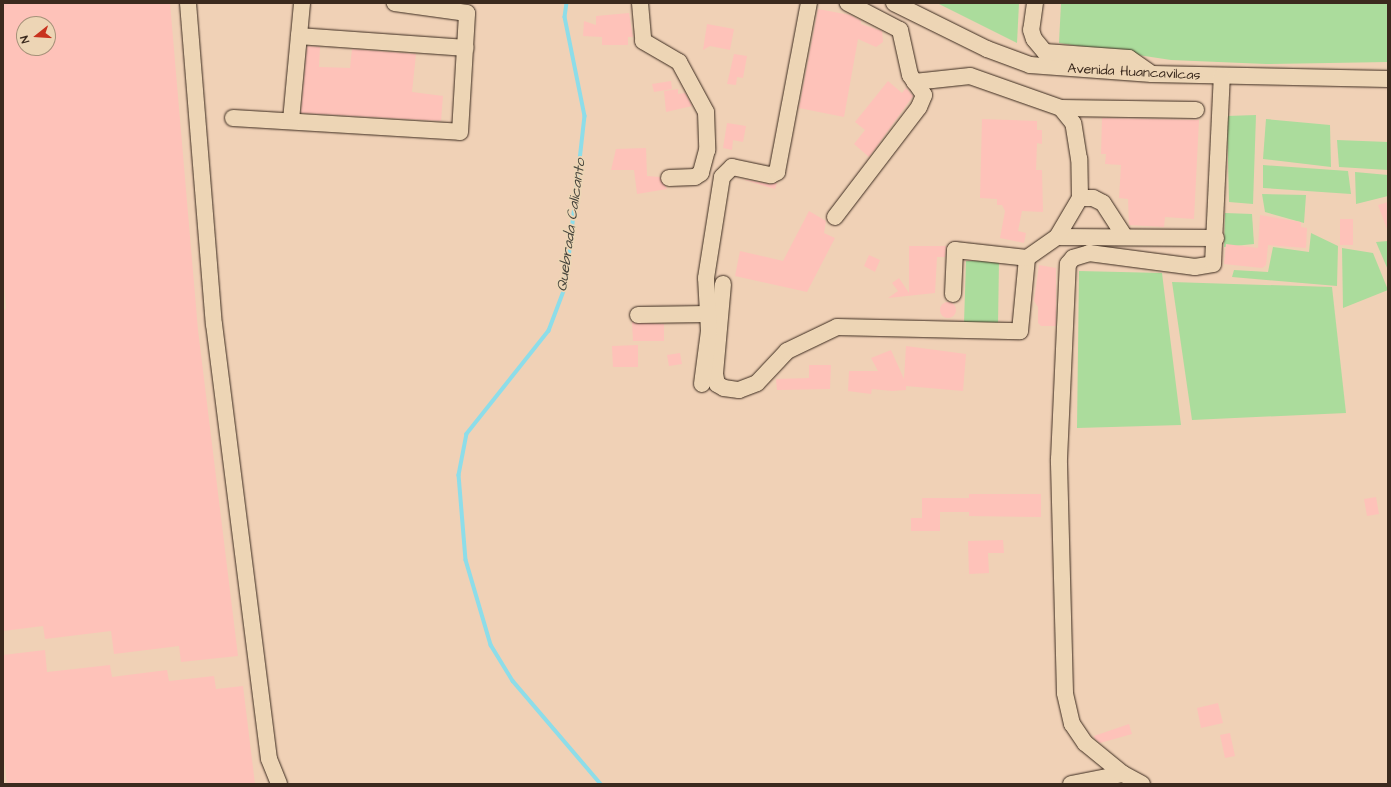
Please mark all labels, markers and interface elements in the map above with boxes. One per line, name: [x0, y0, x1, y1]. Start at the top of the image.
north arrow: [16, 16, 56, 56]
text: N: [17, 34, 33, 45]
street label: Avenida Huancavilcas: [1067, 60, 1201, 84]
water label: Quebrada Calicanto: [553, 157, 589, 293]

